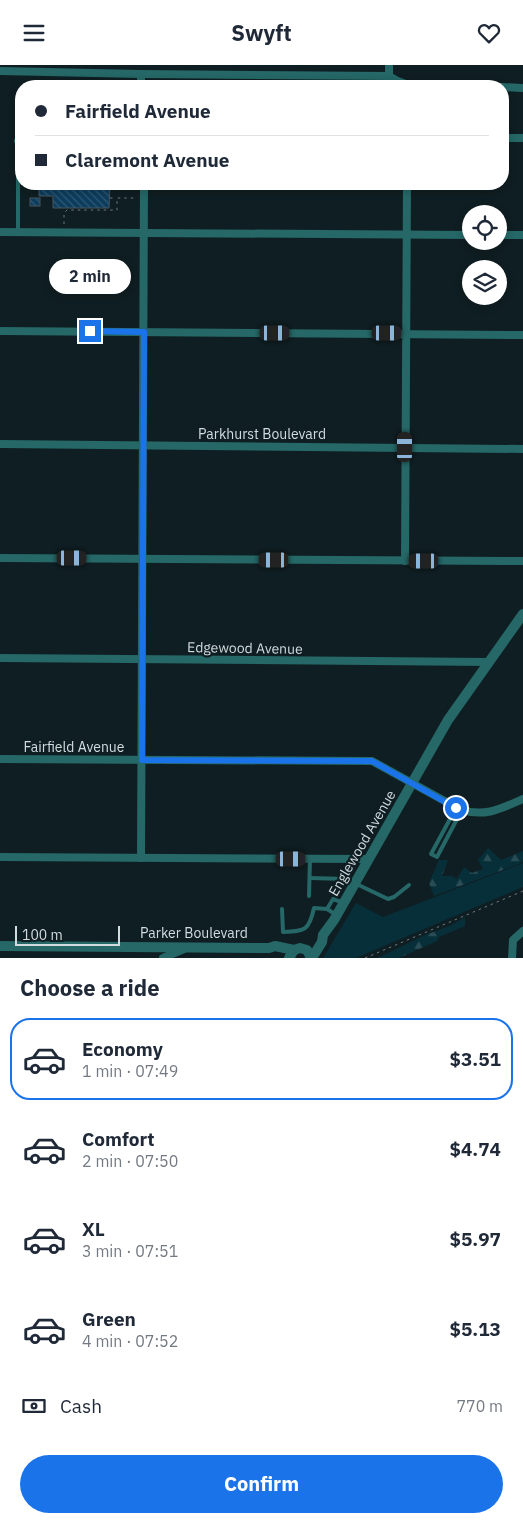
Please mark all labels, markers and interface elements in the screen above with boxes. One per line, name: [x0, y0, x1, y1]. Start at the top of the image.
text: Swyft: [231, 18, 292, 47]
icon: menu: [20, 19, 48, 47]
icon: heart: [475, 19, 503, 47]
text: Fairfield Avenue: [65, 99, 211, 123]
text: Claremont Avenue: [65, 148, 230, 172]
map controls: [462, 205, 507, 305]
button: locate: [462, 205, 507, 250]
callout: 2 min: [49, 259, 131, 293]
button: layers: [462, 260, 507, 305]
text: 2 min: [69, 266, 111, 286]
route end: [79, 320, 101, 342]
car: [260, 326, 290, 341]
car: [372, 326, 402, 341]
street label: Parkhurst Boulevard: [198, 425, 326, 443]
car: [397, 432, 412, 462]
car: [57, 551, 87, 566]
car: [259, 553, 289, 568]
car: [409, 554, 439, 569]
street label: Edgewood Avenue: [187, 638, 303, 658]
street label: Fairfield Avenue: [23, 738, 125, 756]
street label: Englewood Avenue: [324, 787, 400, 899]
route start: [445, 797, 467, 819]
car: [276, 852, 306, 867]
scale bar: [15, 923, 120, 946]
street label: Parker Boulevard: [140, 924, 248, 942]
text: 100 m: [22, 926, 63, 944]
text: Choose a ride: [20, 973, 160, 1002]
icon: car: [22, 1037, 67, 1082]
text: Economy: [82, 1037, 163, 1061]
text: $3.51: [449, 1047, 501, 1071]
text: 1 min · 07:49: [82, 1061, 178, 1081]
icon: car: [22, 1127, 67, 1172]
text: Comfort: [82, 1127, 155, 1151]
text: $4.74: [449, 1137, 501, 1161]
text: 2 min · 07:50: [82, 1151, 178, 1171]
icon: car: [22, 1217, 67, 1262]
text: XL: [82, 1217, 105, 1241]
text: $5.97: [449, 1227, 501, 1251]
text: 3 min · 07:51: [82, 1241, 178, 1261]
icon: car: [22, 1307, 67, 1352]
text: Green: [82, 1307, 136, 1331]
text: $5.13: [449, 1317, 501, 1341]
text: 4 min · 07:52: [82, 1331, 178, 1351]
icon: cash: [20, 1392, 48, 1420]
text: Cash: [60, 1394, 102, 1418]
text: 770 m: [456, 1396, 503, 1416]
button: Confirm: [20, 1455, 503, 1513]

